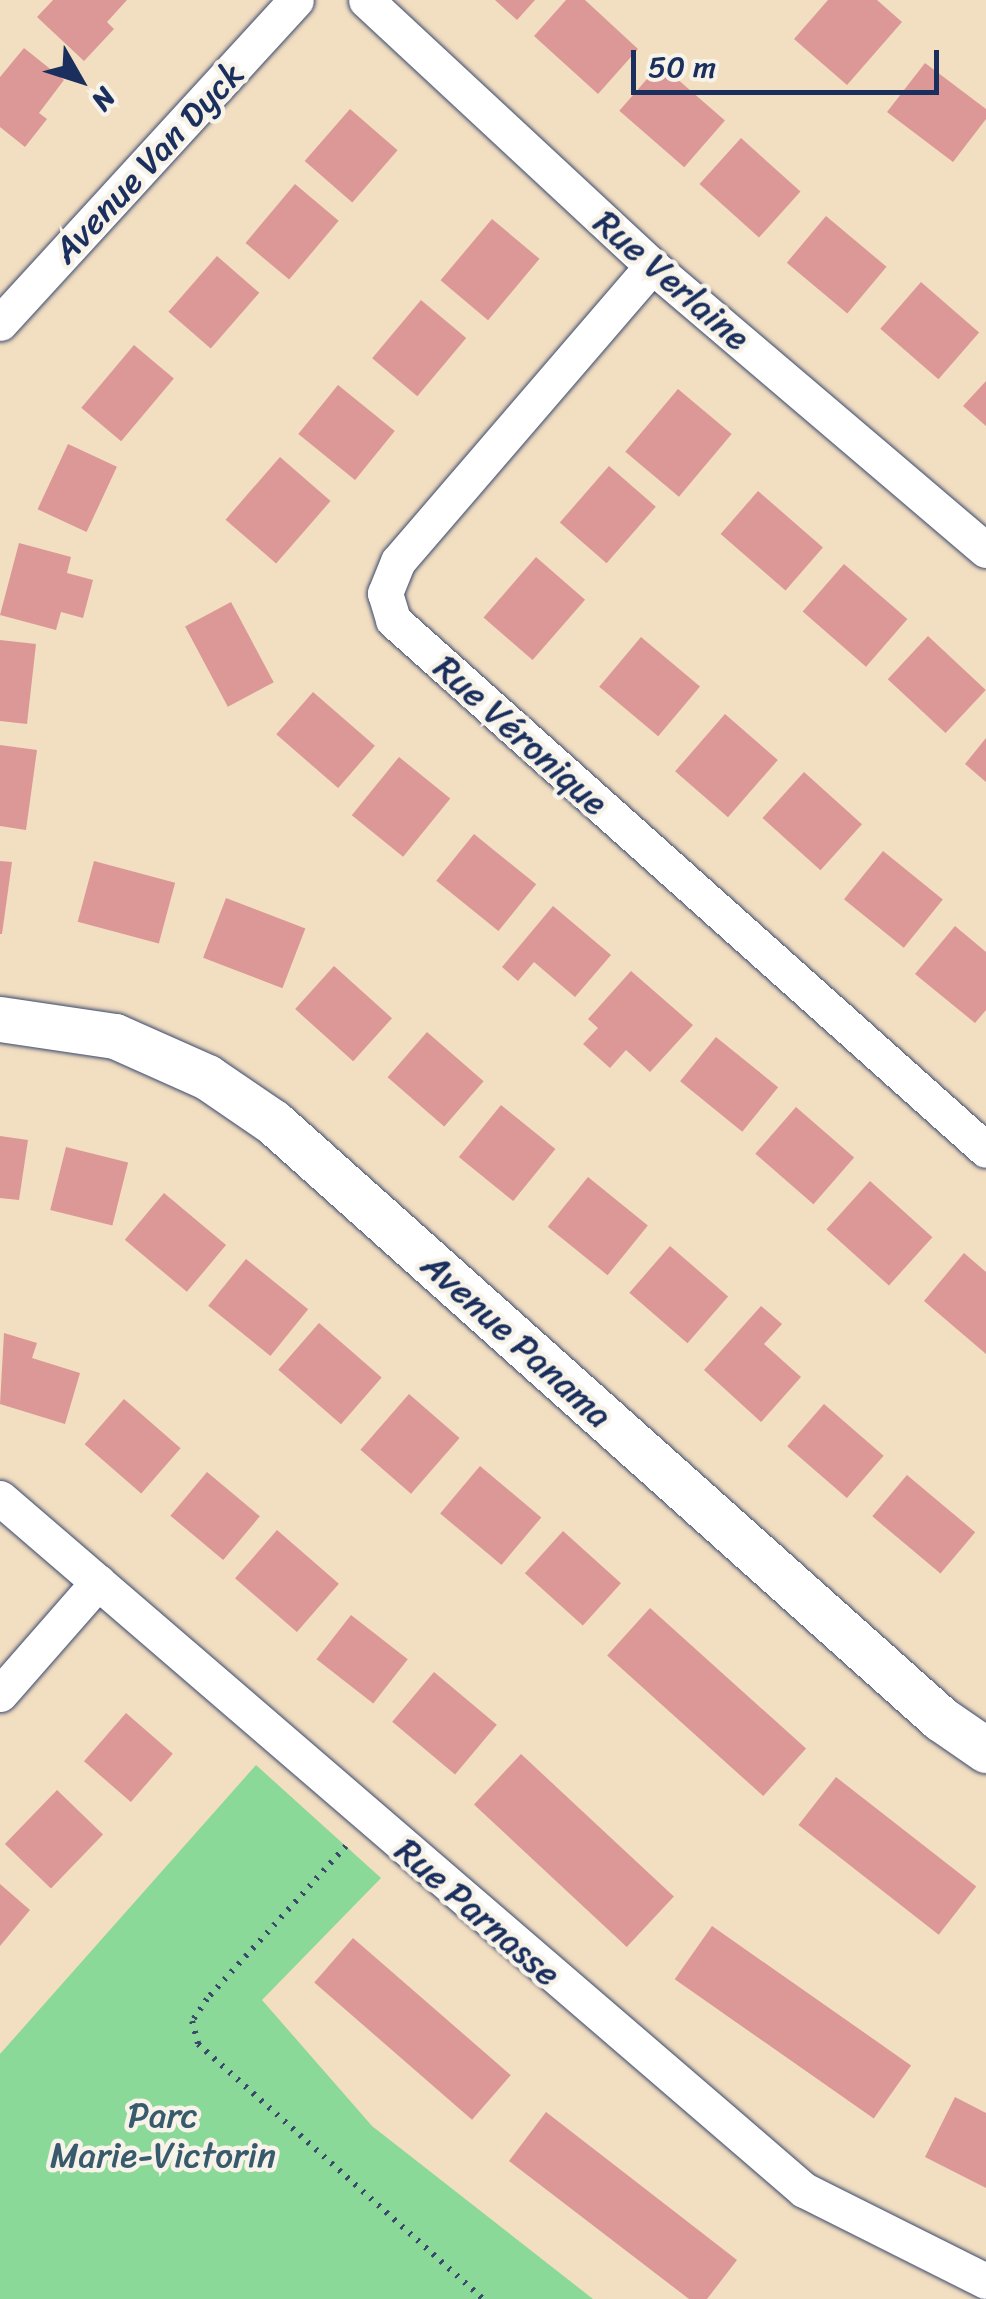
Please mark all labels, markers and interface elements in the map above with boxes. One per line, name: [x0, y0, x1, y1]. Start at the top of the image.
north arrow: [30, 30, 130, 130]
scale bar: [636, 30, 944, 92]
text: 50 m: [648, 40, 716, 94]
street label: Avenue Van Dyck: [44, 53, 252, 271]
text: N: [79, 76, 129, 122]
street label: Rue Verlaine: [586, 201, 758, 359]
street label: Rue Véronique: [426, 647, 616, 823]
street label: Avenue Panama: [414, 1244, 620, 1436]
street label: Rue Parnasse: [387, 1829, 569, 1995]
park label: Parc Marie-Victorin: [50, 2094, 276, 2176]

